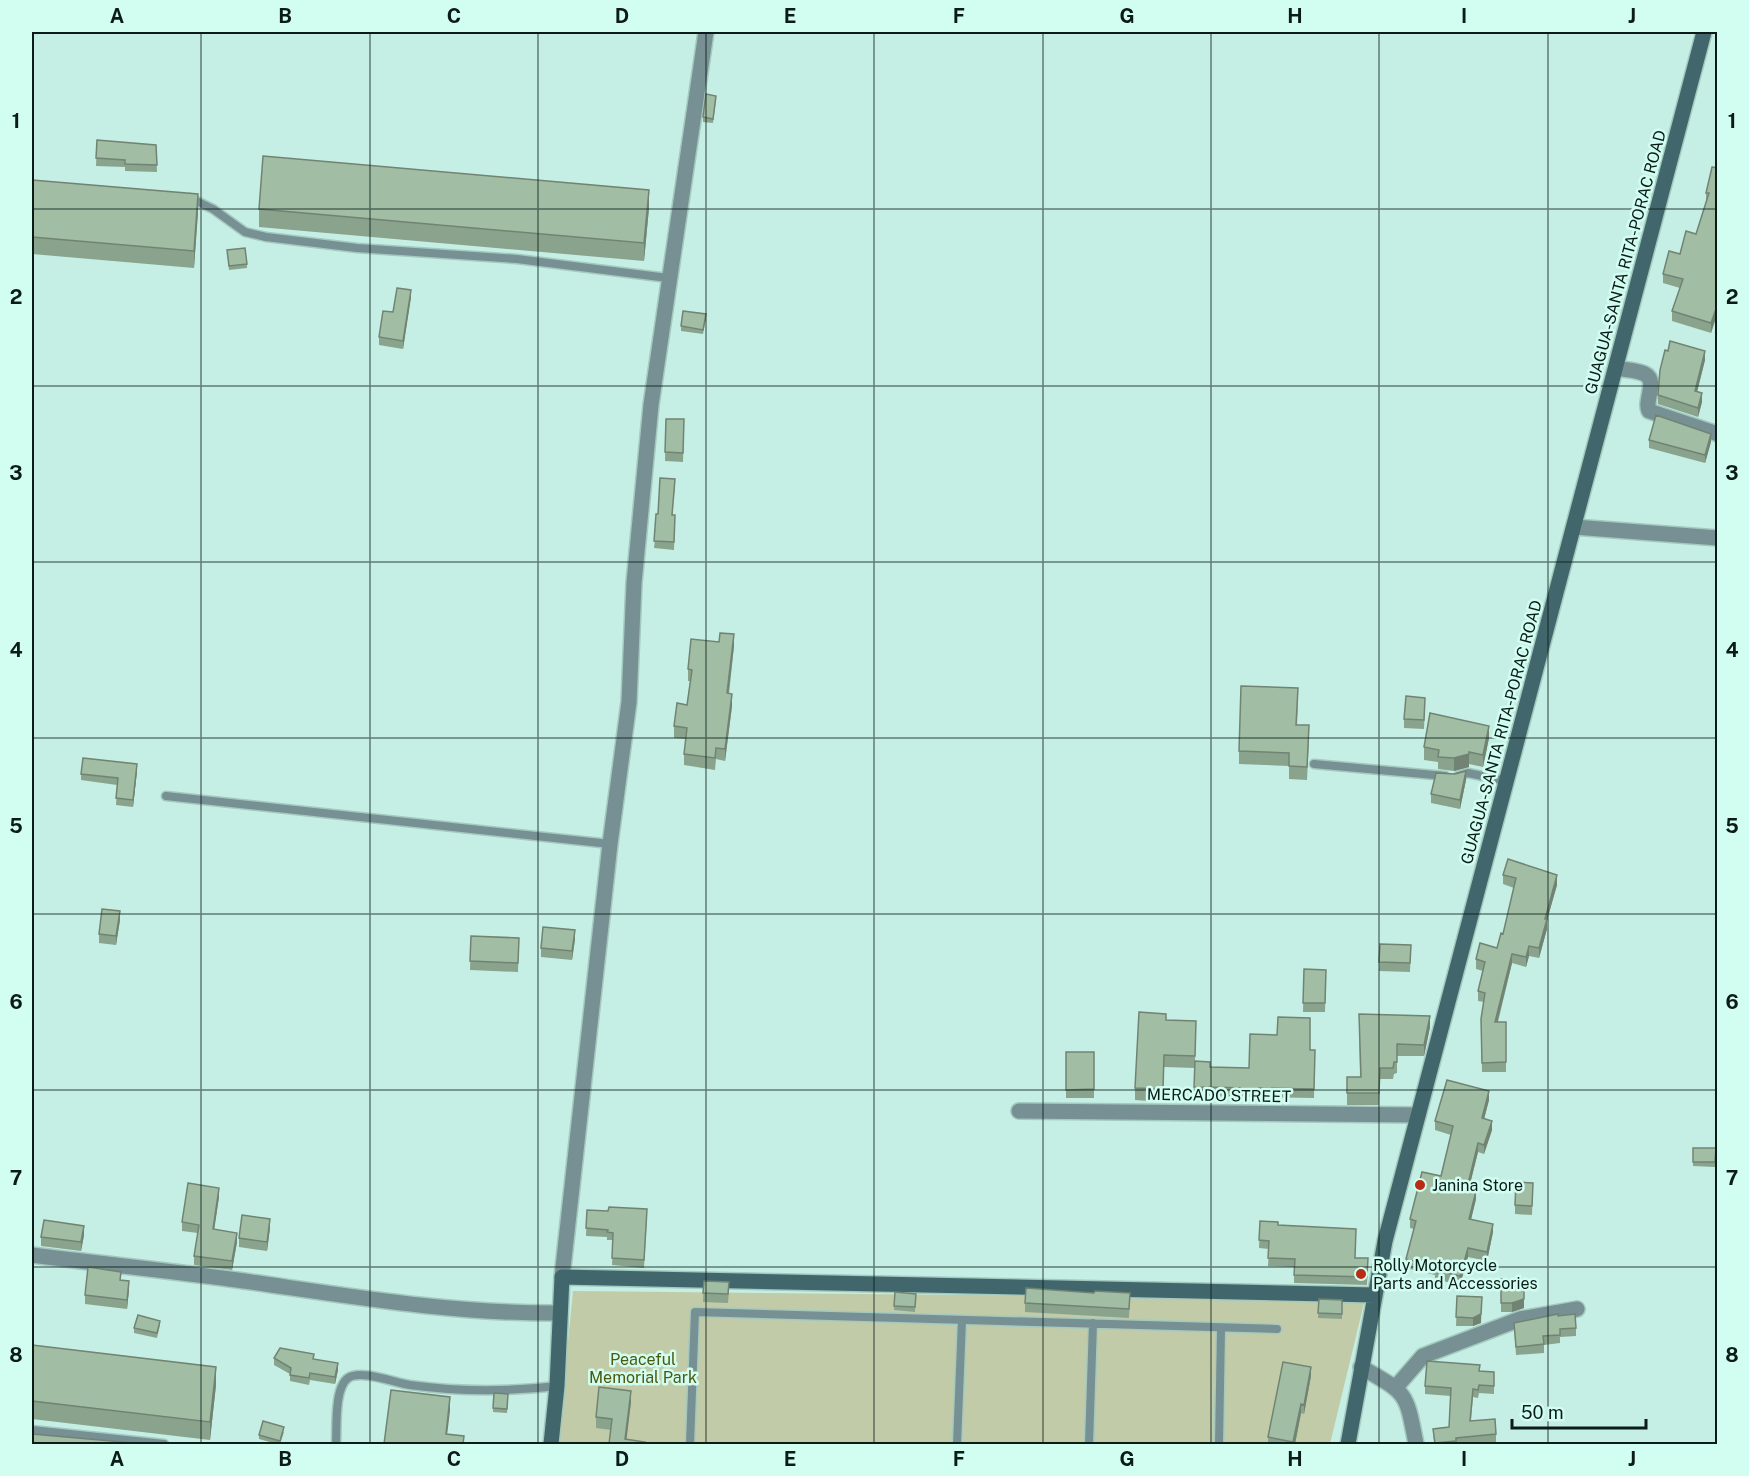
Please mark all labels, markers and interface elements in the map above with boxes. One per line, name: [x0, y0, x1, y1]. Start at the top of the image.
text: A: [110, 4, 124, 28]
text: B: [278, 4, 292, 28]
text: C: [447, 4, 461, 28]
text: D: [615, 4, 629, 28]
text: E: [784, 4, 796, 28]
text: F: [953, 4, 965, 28]
text: G: [1119, 4, 1135, 28]
text: H: [1287, 4, 1303, 28]
text: I: [1461, 4, 1467, 28]
text: J: [1628, 4, 1636, 28]
text: 1: [12, 109, 20, 133]
text: 1: [1728, 109, 1736, 133]
street label: GUAGUA-SANTA RITA-PORAC ROAD: [1581, 128, 1670, 396]
text: 2: [10, 285, 22, 309]
text: 2: [1726, 285, 1738, 309]
text: 3: [9, 461, 23, 485]
text: 3: [1725, 461, 1739, 485]
street label: GUAGUA-SANTA RITA-PORAC ROAD: [1457, 598, 1546, 866]
text: 4: [9, 638, 23, 662]
text: 4: [1725, 638, 1739, 662]
text: 5: [9, 814, 23, 838]
text: 5: [1725, 814, 1739, 838]
text: 6: [9, 990, 23, 1014]
text: 6: [1725, 990, 1739, 1014]
street label: MERCADO STREET: [1147, 1085, 1292, 1106]
text: 7: [10, 1166, 22, 1190]
text: 7: [1726, 1166, 1738, 1190]
place label: Janina Store: [1432, 1176, 1523, 1195]
marker: Janina Store: [1413, 1178, 1427, 1192]
place label: Rolly Motorcycle Parts and Accessories: [1373, 1256, 1538, 1293]
marker: Rolly Motorcycle Parts and Accessories: [1354, 1267, 1368, 1281]
text: 8: [9, 1343, 23, 1367]
text: 8: [1725, 1343, 1739, 1367]
park label: Peaceful Memorial Park: [589, 1350, 697, 1387]
scale bar: [1512, 1392, 1646, 1430]
text: 50 m: [1521, 1402, 1564, 1423]
text: A: [110, 1447, 124, 1471]
text: B: [278, 1447, 292, 1471]
text: C: [447, 1447, 461, 1471]
text: D: [615, 1447, 629, 1471]
text: E: [784, 1447, 796, 1471]
text: F: [953, 1447, 965, 1471]
text: G: [1119, 1447, 1135, 1471]
text: H: [1287, 1447, 1303, 1471]
text: I: [1461, 1447, 1467, 1471]
text: J: [1628, 1447, 1636, 1471]

